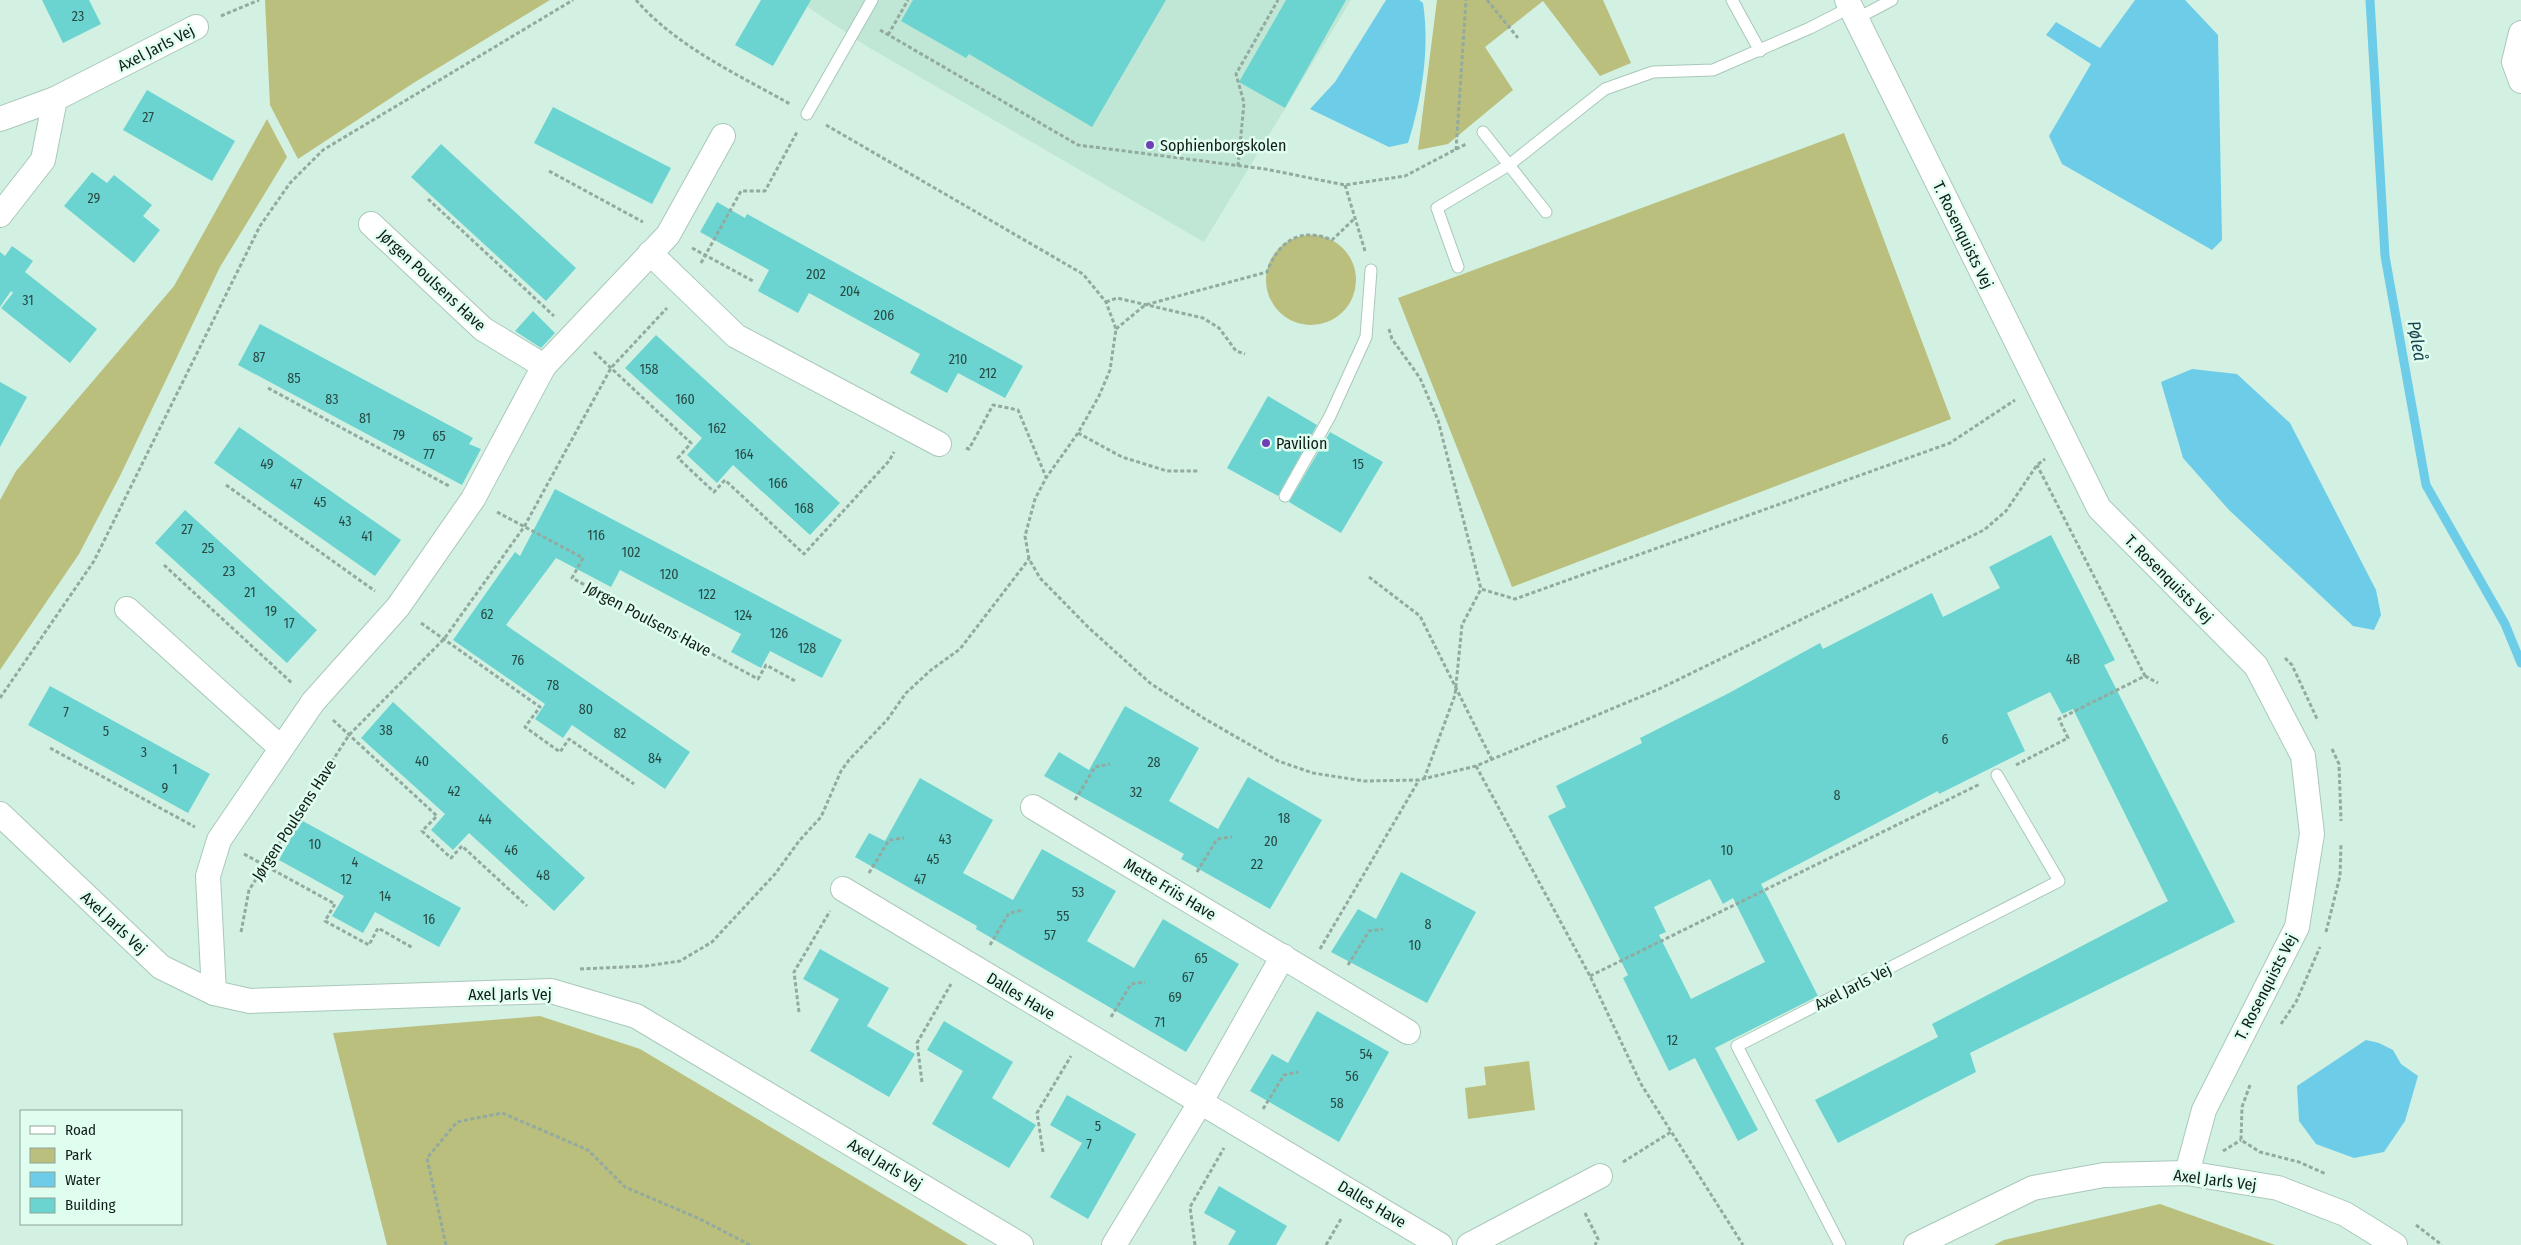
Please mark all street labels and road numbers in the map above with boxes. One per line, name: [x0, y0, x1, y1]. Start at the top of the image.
street label: Axel Jarls Vej: [115, 21, 197, 75]
street label: T. Rosenquists Vej: [1929, 178, 1997, 292]
street label: Jørgen Poulsens Have: [374, 225, 490, 335]
street label: T. Rosenquists Vej: [2121, 531, 2217, 627]
street label: Jørgen Poulsens Have: [582, 578, 715, 660]
street label: Jørgen Poulsens Have: [248, 756, 340, 884]
street label: Mette Friis Have: [1120, 854, 1220, 924]
street label: Axel Jarls Vej: [77, 888, 151, 958]
street label: T. Rosenquists Vej: [2231, 931, 2301, 1043]
street label: Axel Jarls Vej: [1812, 960, 1894, 1014]
street label: Dalles Have: [984, 968, 1059, 1024]
street label: Axel Jarls Vej: [468, 985, 552, 1004]
street label: Axel Jarls Vej: [844, 1134, 926, 1194]
street label: Axel Jarls Vej: [2172, 1165, 2258, 1195]
street label: Dalles Have: [1335, 1176, 1410, 1232]

